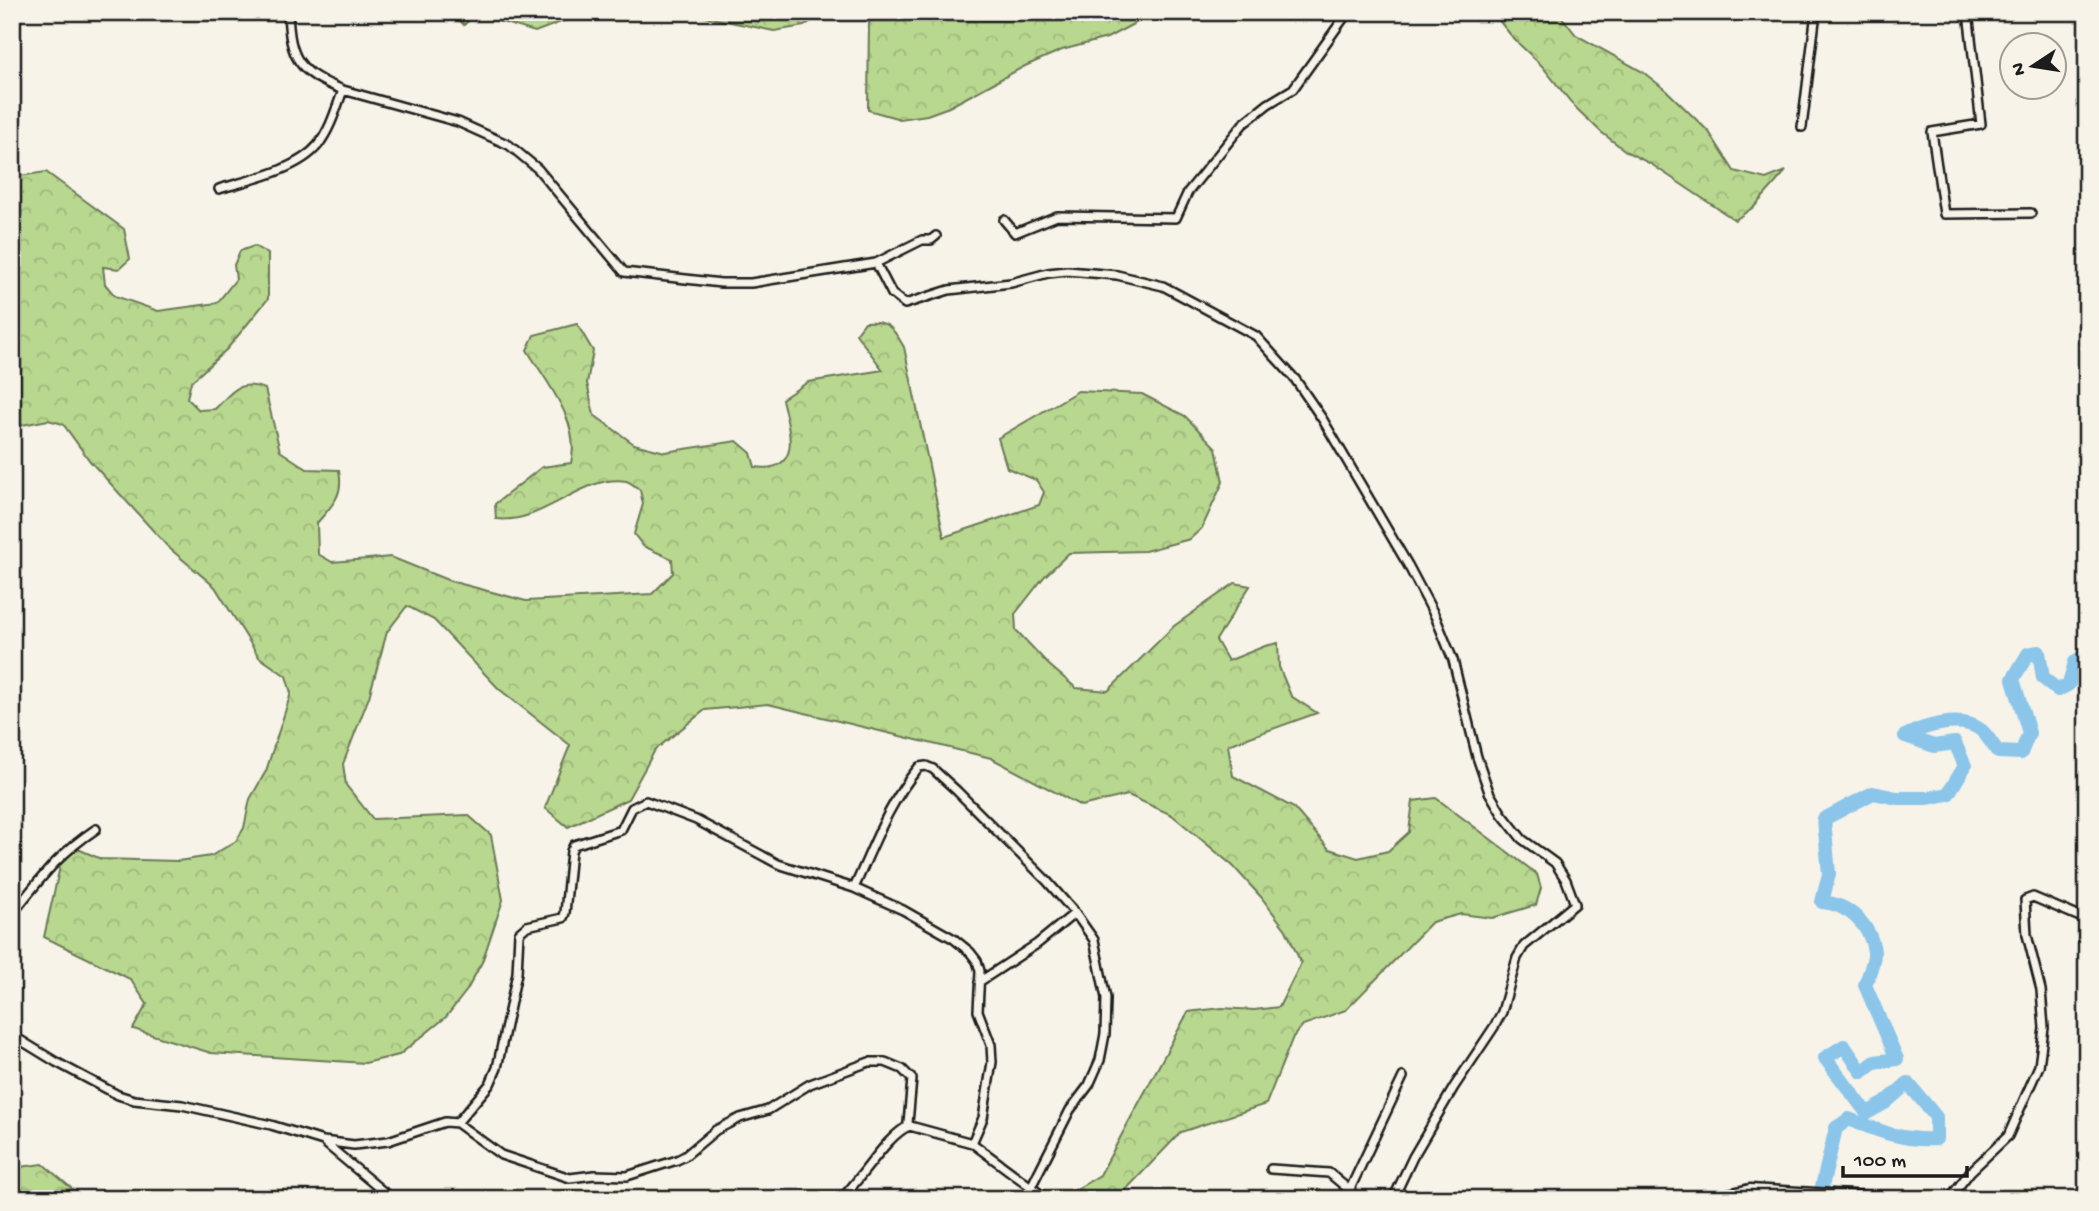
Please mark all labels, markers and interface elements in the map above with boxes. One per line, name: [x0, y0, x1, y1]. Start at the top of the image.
north arrow: [1997, 32, 2068, 102]
text: N: [2007, 60, 2032, 77]
scale bar: [1843, 1134, 1968, 1178]
text: 100 m: [1853, 1150, 1906, 1175]

